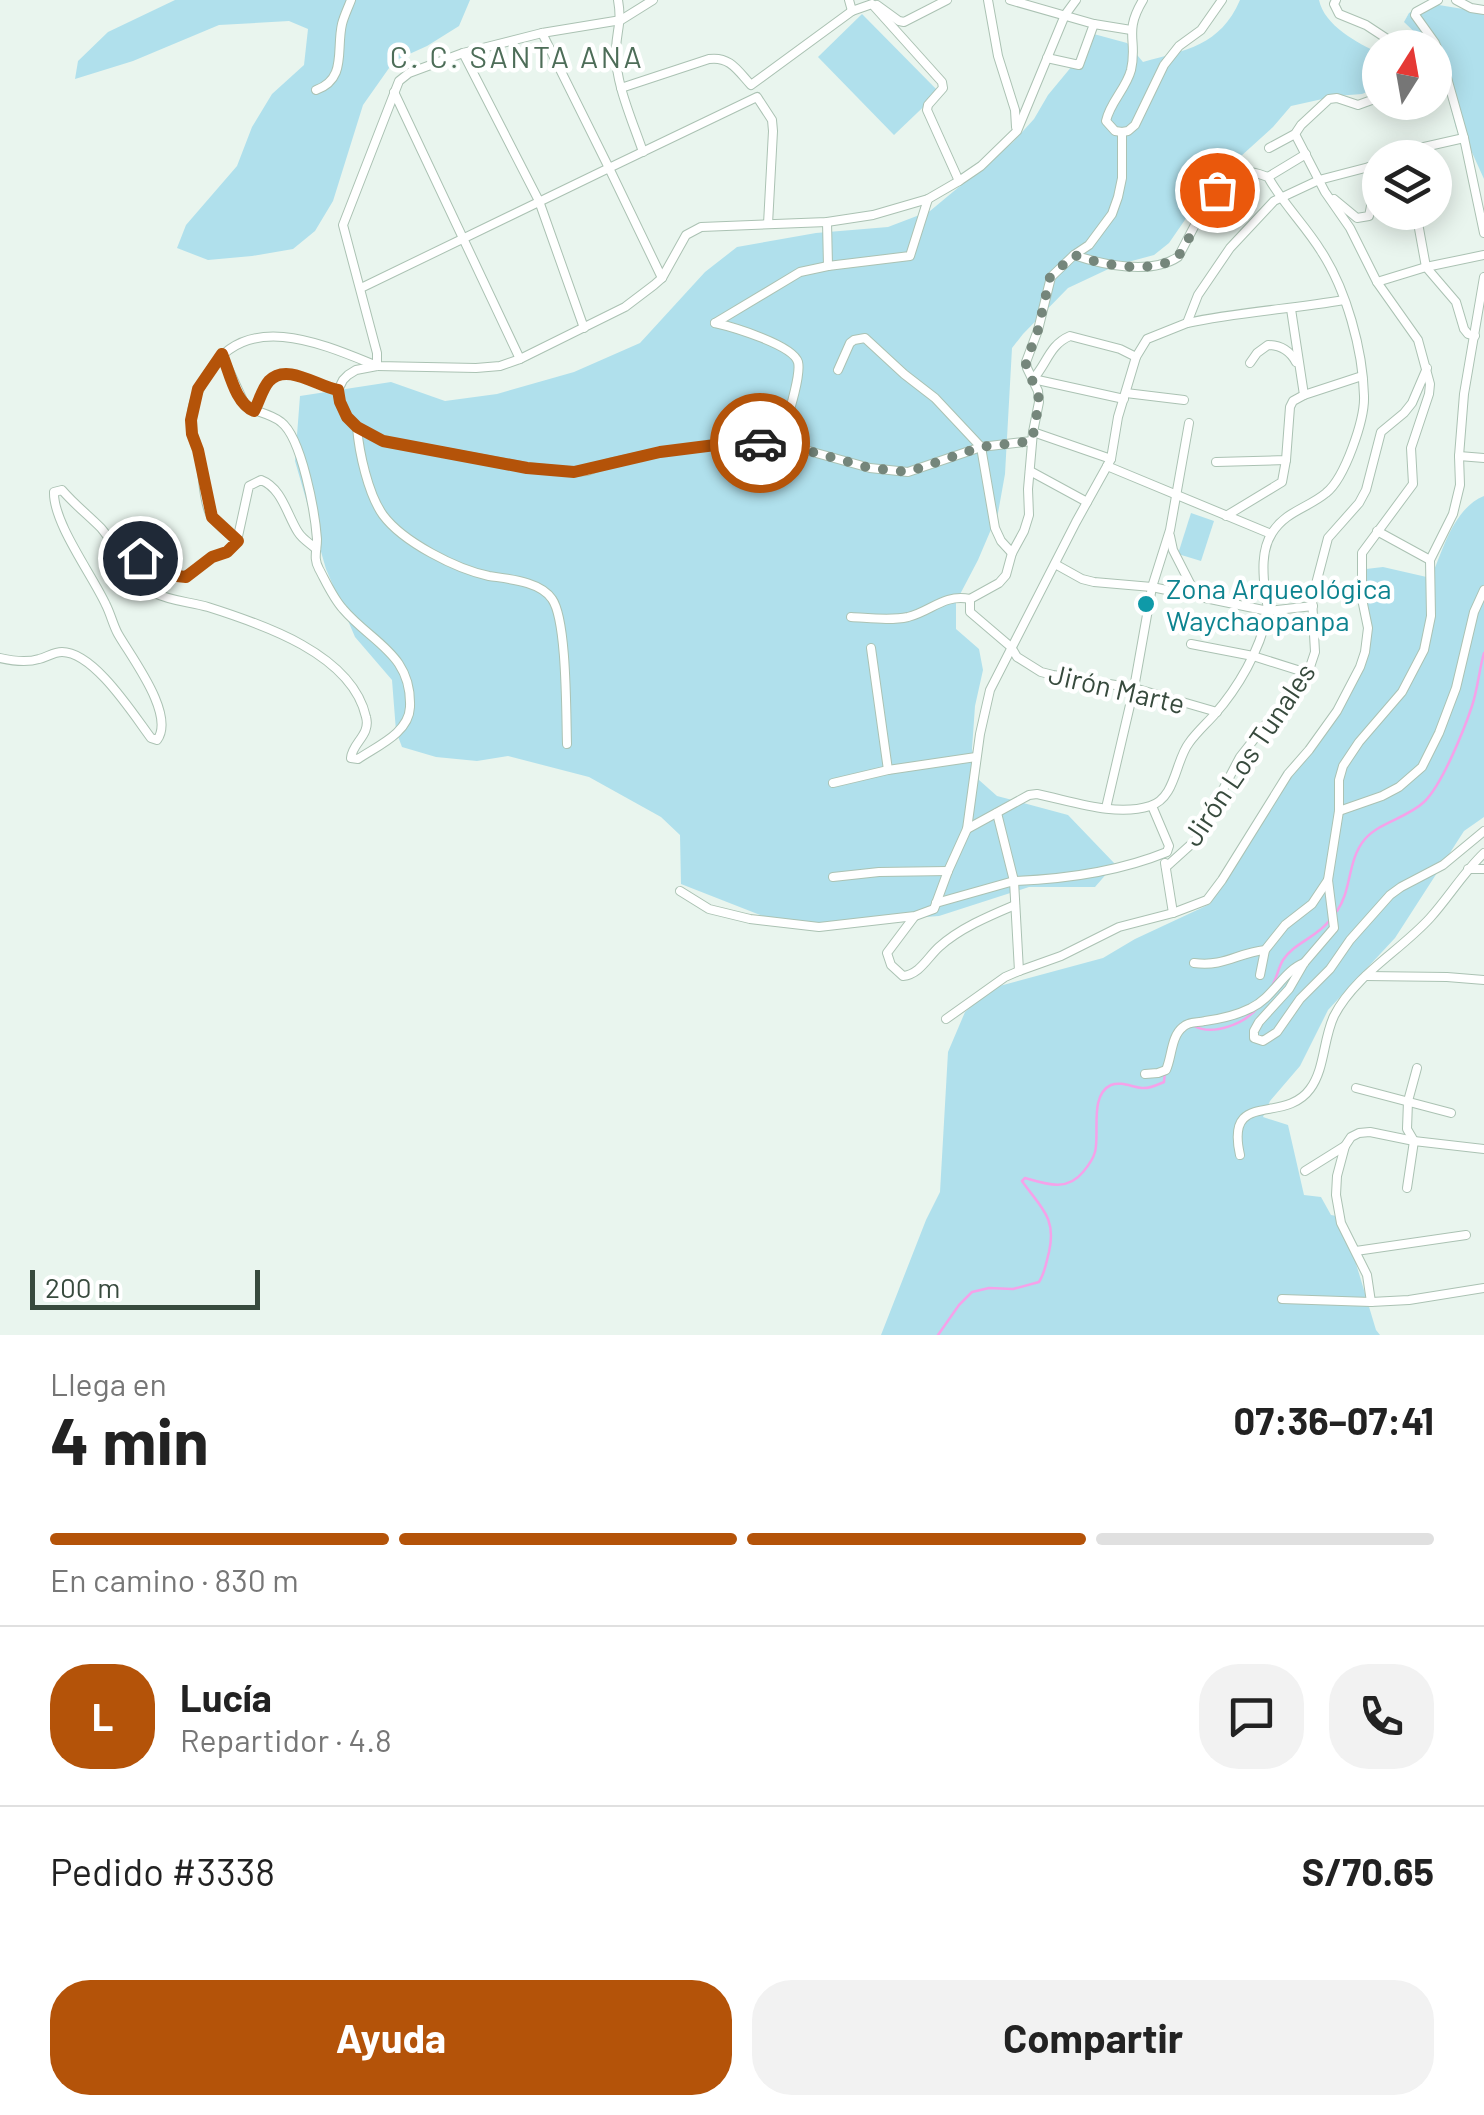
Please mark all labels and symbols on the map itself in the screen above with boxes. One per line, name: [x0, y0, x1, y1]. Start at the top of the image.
north arrow: [1362, 30, 1452, 120]
district label: C. C. SANTA ANA: [390, 38, 644, 74]
pin: [1175, 148, 1260, 233]
courier: [710, 393, 810, 493]
pin: [98, 516, 183, 601]
place label: Zona Arqueológica Waychaopanpa: [1166, 571, 1392, 637]
marker: Zona Arqueológica Waychaopanpa: [1135, 593, 1157, 615]
street label: Jirón Marte: [1046, 656, 1188, 720]
street label: Jirón Los Tunales: [1174, 656, 1322, 852]
scale bar: [30, 1265, 260, 1310]

